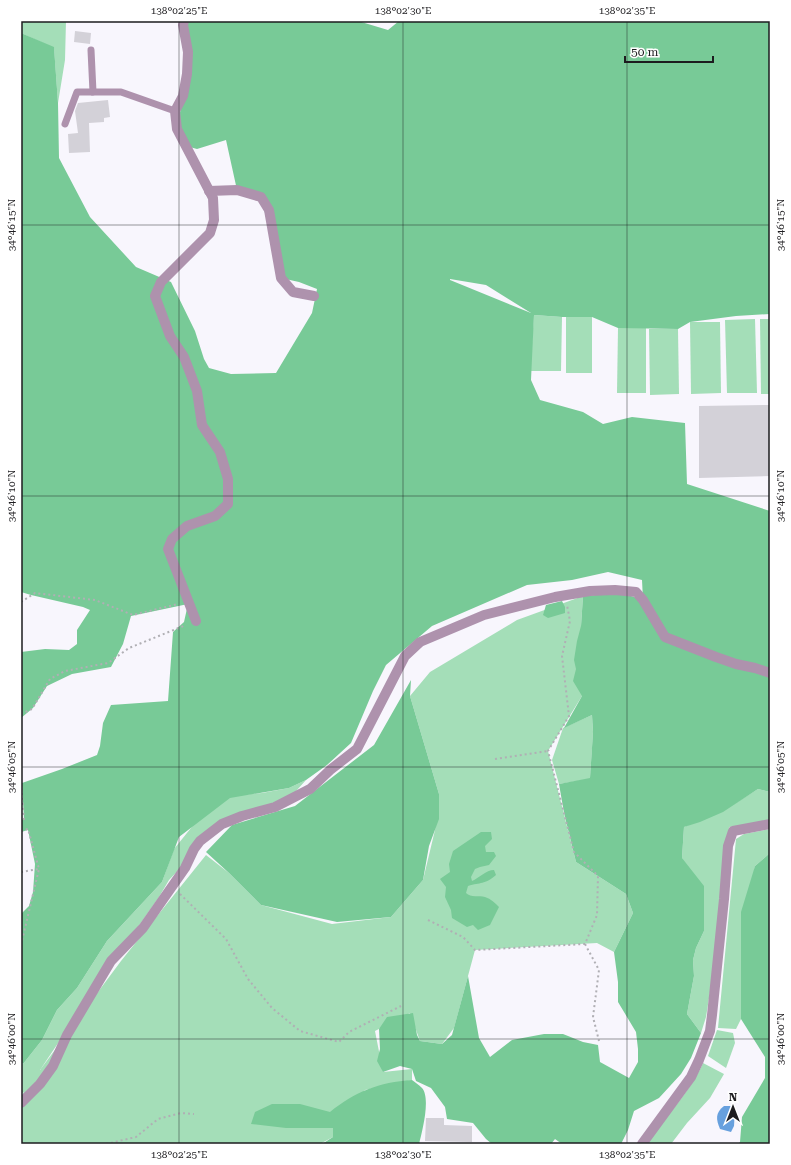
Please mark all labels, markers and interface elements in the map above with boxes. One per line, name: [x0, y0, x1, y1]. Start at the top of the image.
text: 138°02'25"E: [151, 5, 207, 16]
text: 138°02'30"E: [375, 5, 431, 16]
text: 138°02'35"E: [599, 5, 655, 16]
scale bar: [625, 38, 713, 64]
text: 50 m: [631, 45, 658, 59]
text: 34°46'15"N: [6, 199, 17, 251]
text: 34°46'15"N: [775, 199, 786, 251]
text: 34°46'10"N: [6, 470, 17, 522]
text: 34°46'10"N: [775, 470, 786, 522]
text: 34°46'05"N: [6, 741, 17, 793]
text: 34°46'05"N: [775, 741, 786, 793]
text: 34°46'00"N: [6, 1013, 17, 1065]
text: 34°46'00"N: [775, 1013, 786, 1065]
north arrow: [713, 1087, 753, 1127]
text: N: [729, 1091, 738, 1104]
text: 138°02'25"E: [151, 1149, 207, 1160]
text: 138°02'30"E: [375, 1149, 431, 1160]
text: 138°02'35"E: [599, 1149, 655, 1160]

